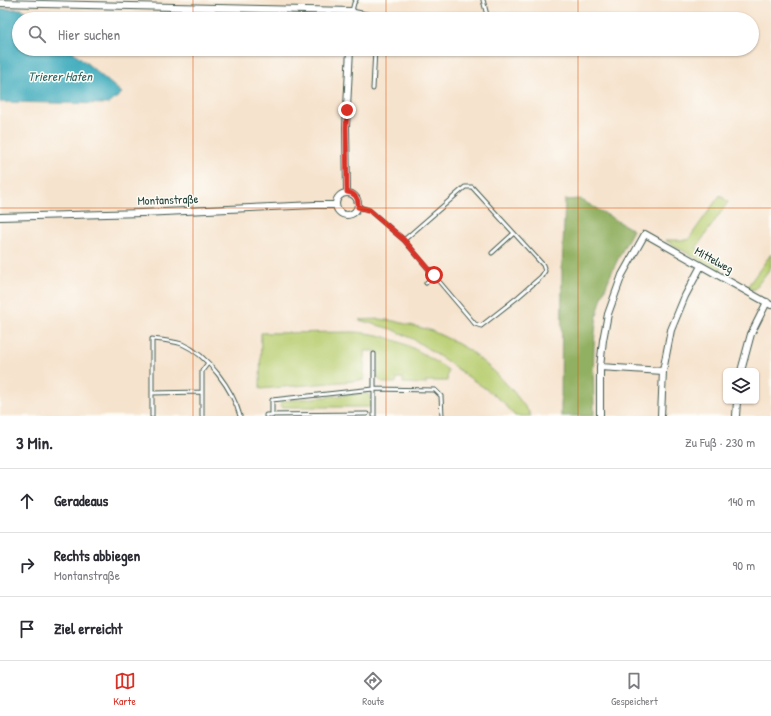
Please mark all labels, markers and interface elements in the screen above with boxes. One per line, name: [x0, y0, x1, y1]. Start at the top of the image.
search box: [12, 12, 759, 56]
icon: search: [26, 23, 48, 45]
text: Hier suchen: [58, 24, 120, 45]
water label: Trierer Hafen: [28, 67, 93, 85]
route end: [338, 101, 356, 119]
street label: Montanstraße: [137, 190, 199, 209]
street label: Mittelweg: [692, 242, 737, 277]
route start: [425, 266, 443, 284]
map controls: [723, 368, 759, 404]
button: layers: [723, 368, 759, 404]
text: 3 Min.: [16, 431, 53, 454]
text: Zu Fuß · 230 m: [685, 433, 755, 451]
icon: ahead: [16, 490, 38, 512]
text: Geradeaus: [54, 490, 108, 511]
text: 140 m: [728, 492, 755, 510]
text: Rechts abbiegen: [54, 545, 140, 566]
icon: right: [16, 554, 38, 576]
text: 90 m: [733, 556, 755, 574]
text: Montanstraße: [54, 566, 120, 584]
icon: arrive: [16, 618, 38, 640]
text: Ziel erreicht: [54, 618, 123, 639]
tab: Karte: [113, 670, 136, 708]
tab: Route: [362, 670, 384, 708]
tab: Gespeichert: [611, 670, 658, 708]

